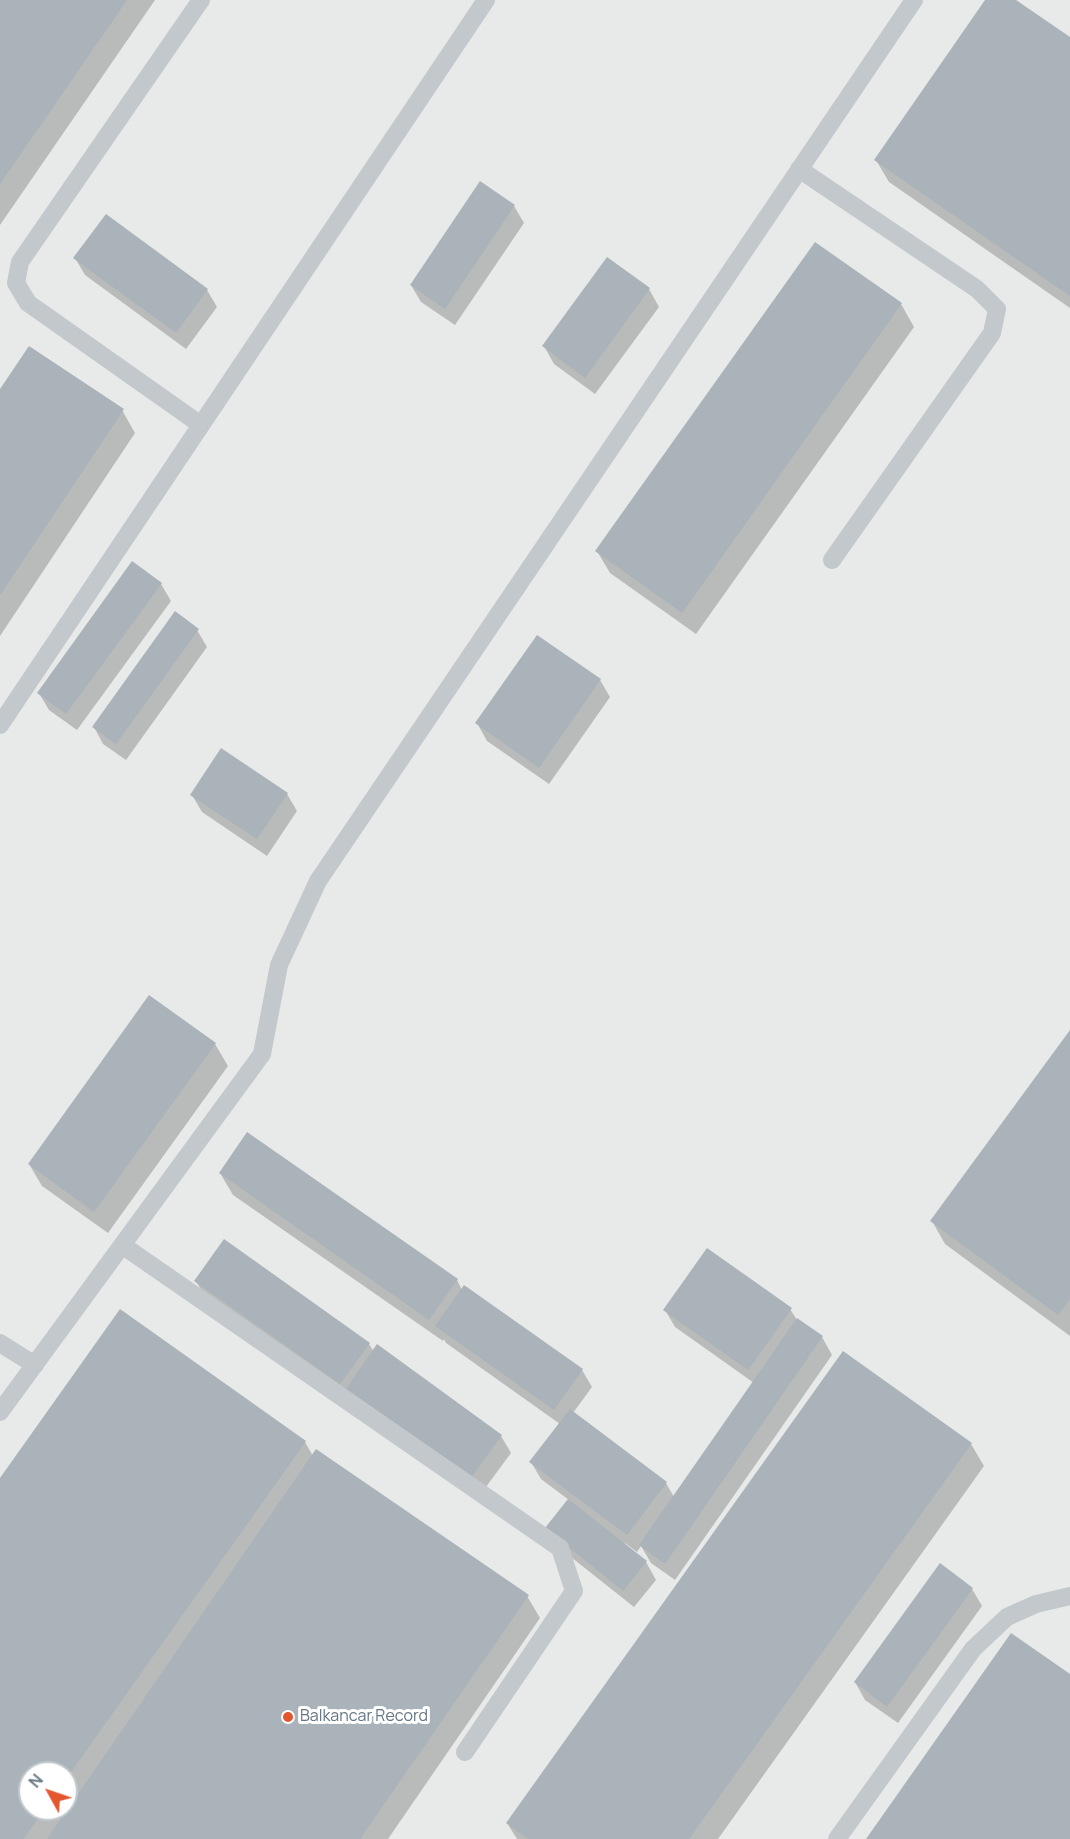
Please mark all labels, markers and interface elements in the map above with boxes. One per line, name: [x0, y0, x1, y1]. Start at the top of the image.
place label: Balkancar Record: [300, 1707, 428, 1727]
marker: Balkancar Record: [281, 1710, 295, 1724]
north arrow: [18, 1761, 78, 1821]
text: N: [24, 1769, 48, 1792]

